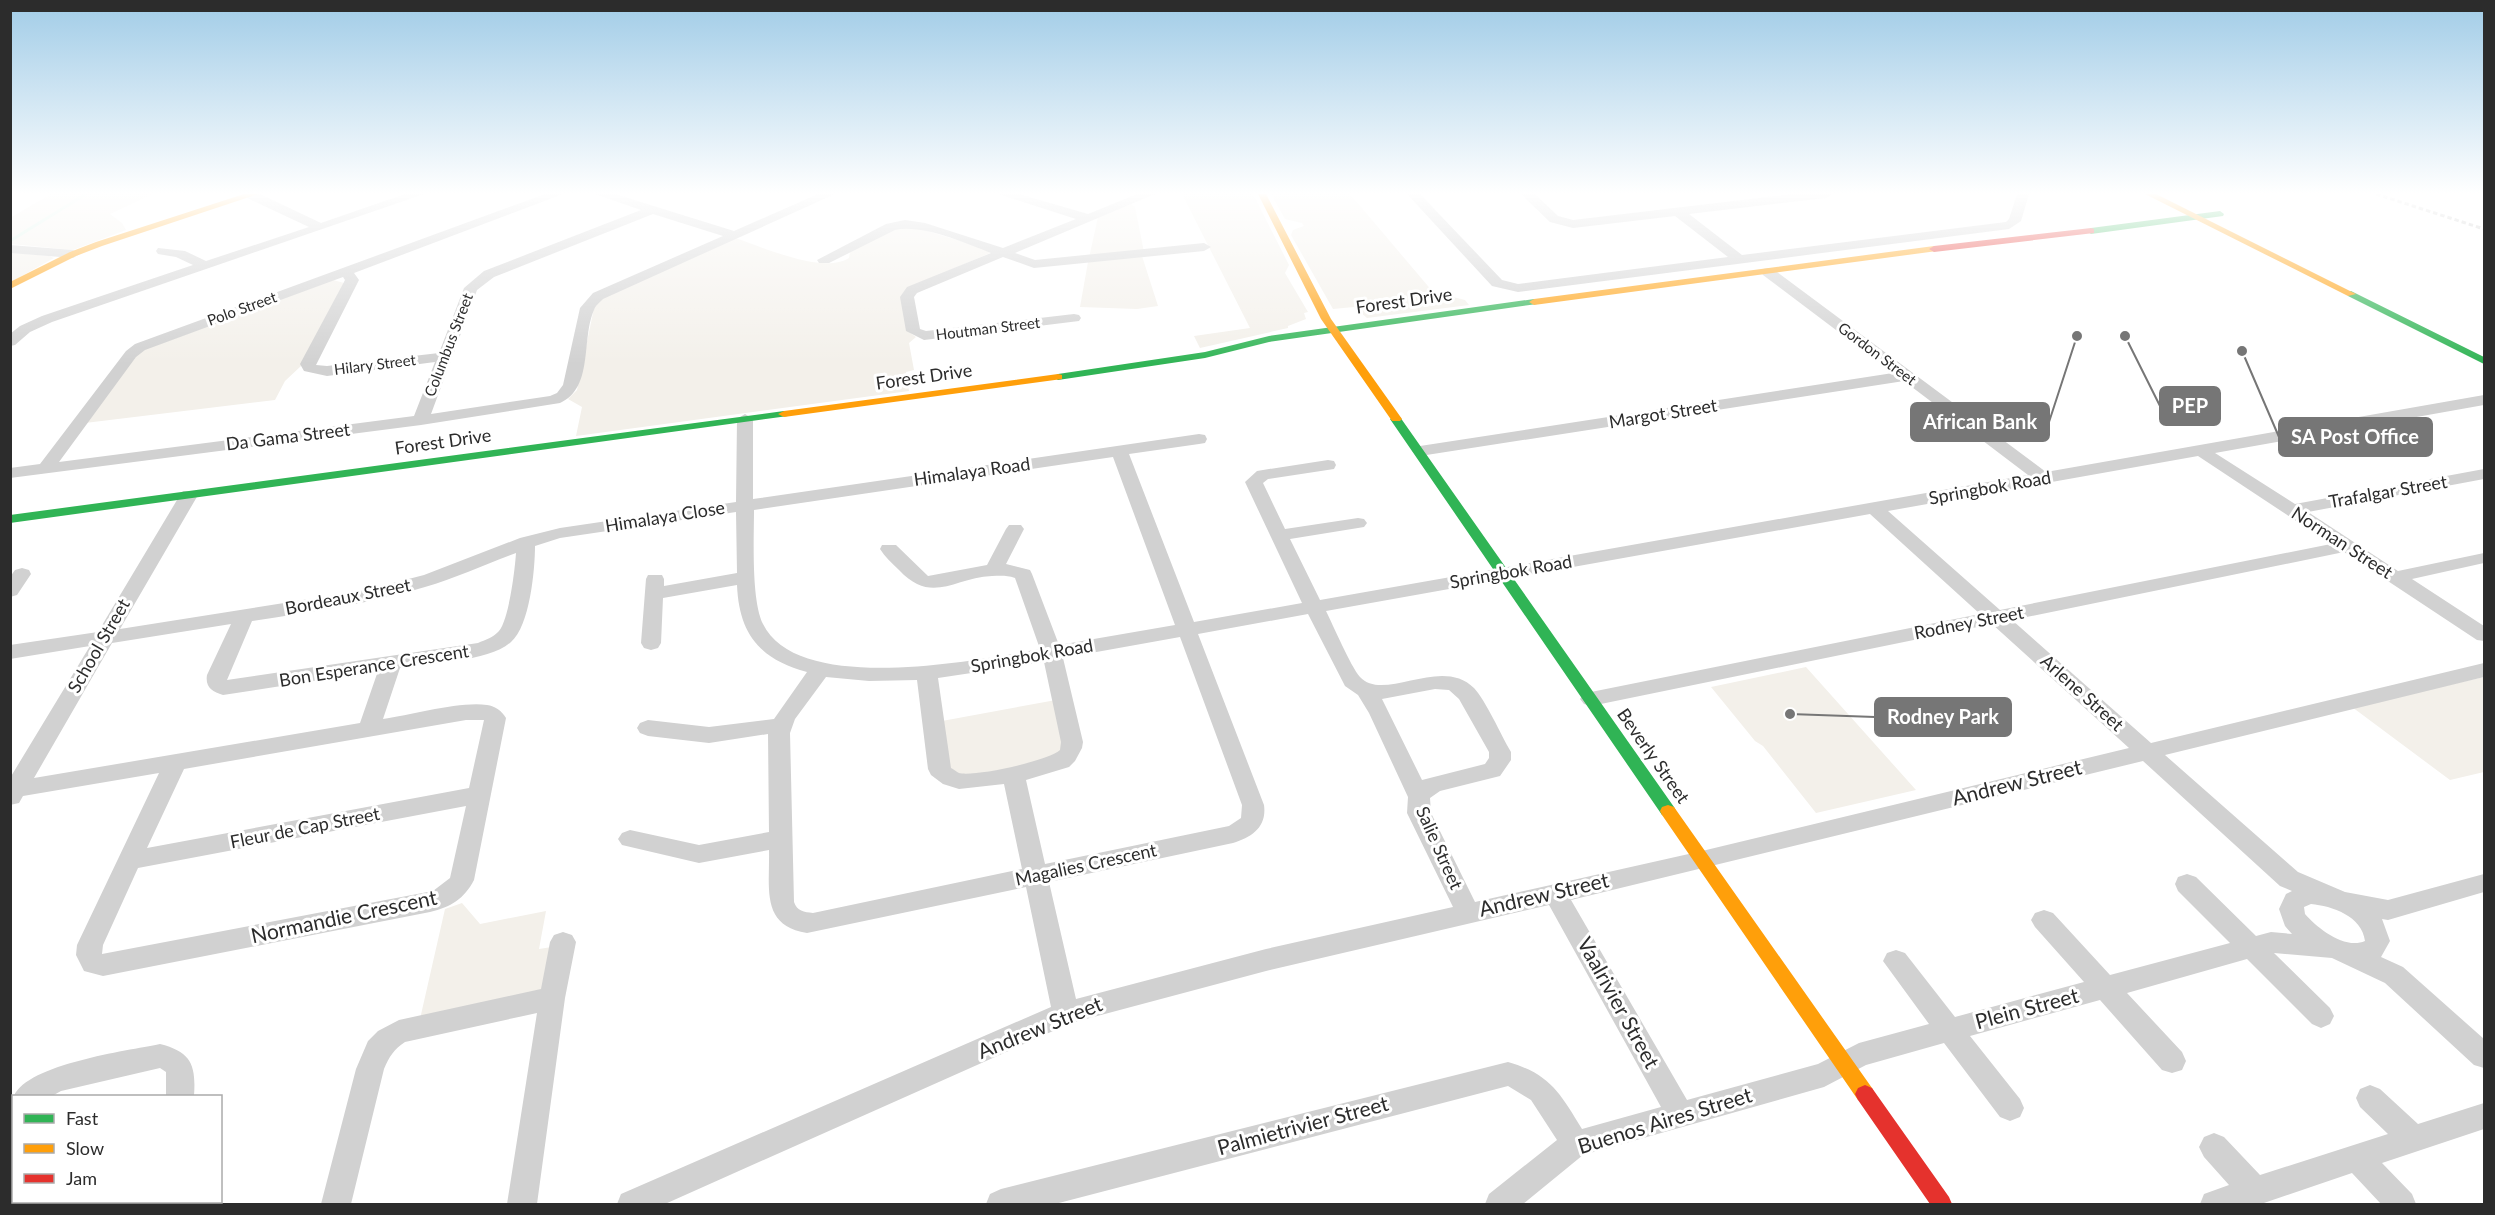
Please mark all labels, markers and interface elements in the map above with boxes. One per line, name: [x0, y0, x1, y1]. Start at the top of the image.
street label: Forest Drive: [1354, 282, 1453, 318]
street label: Polo Street: [205, 287, 279, 329]
street label: Columbus Street: [420, 290, 476, 399]
street label: Houtman Street: [935, 313, 1042, 343]
street label: Gordon Street: [1835, 318, 1921, 389]
street label: Hilary Street: [333, 350, 417, 378]
street label: Forest Drive: [874, 358, 973, 394]
callout: PEP: [2160, 387, 2220, 425]
text: PEP: [2172, 393, 2208, 417]
street label: Margot Street: [1607, 394, 1719, 432]
callout: African Bank: [1911, 403, 2049, 441]
text: African Bank: [1922, 409, 2037, 433]
street label: Da Gama Street: [225, 417, 352, 455]
callout: SA Post Office: [2279, 418, 2432, 456]
street label: Forest Drive: [393, 423, 492, 459]
text: SA Post Office: [2291, 424, 2419, 448]
street label: Himalaya Road: [912, 452, 1031, 490]
street label: Springbok Road: [1927, 465, 2053, 509]
street label: Trafalgar Street: [2327, 470, 2449, 512]
street label: Himalaya Close: [603, 496, 726, 536]
street label: Norman Street: [2288, 501, 2398, 583]
street label: Springbok Road: [1448, 549, 1574, 593]
street label: Bordeaux Street: [283, 573, 413, 619]
street label: School Street: [62, 594, 134, 696]
street label: Rodney Street: [1912, 601, 2026, 643]
street label: Springbok Road: [969, 633, 1095, 677]
street label: Bon Esperance Crescent: [277, 639, 471, 691]
street label: Arlene Street: [2037, 649, 2129, 736]
callout: Rodney Park: [1875, 698, 2011, 736]
street label: Beverly Street: [1613, 704, 1695, 808]
text: Rodney Park: [1887, 704, 1999, 728]
street label: Andrew Street: [1949, 753, 2084, 810]
street label: Fleur de Cap Street: [228, 802, 382, 852]
street label: Salie Street: [1412, 803, 1468, 893]
street label: Magalies Crescent: [1013, 838, 1159, 890]
street label: Andrew Street: [1476, 866, 1612, 921]
street label: Normandie Crescent: [248, 884, 439, 947]
street label: Vaalrivier Street: [1573, 932, 1666, 1073]
street label: Plein Street: [1972, 982, 2081, 1033]
street label: Andrew Street: [973, 990, 1106, 1063]
street label: Buenos Aires Street: [1574, 1081, 1755, 1158]
street label: Palmietrivier Street: [1214, 1090, 1391, 1159]
legend: [12, 1095, 222, 1203]
text: Fast: [66, 1107, 99, 1129]
text: Slow: [66, 1137, 104, 1159]
text: Jam: [66, 1167, 97, 1189]

